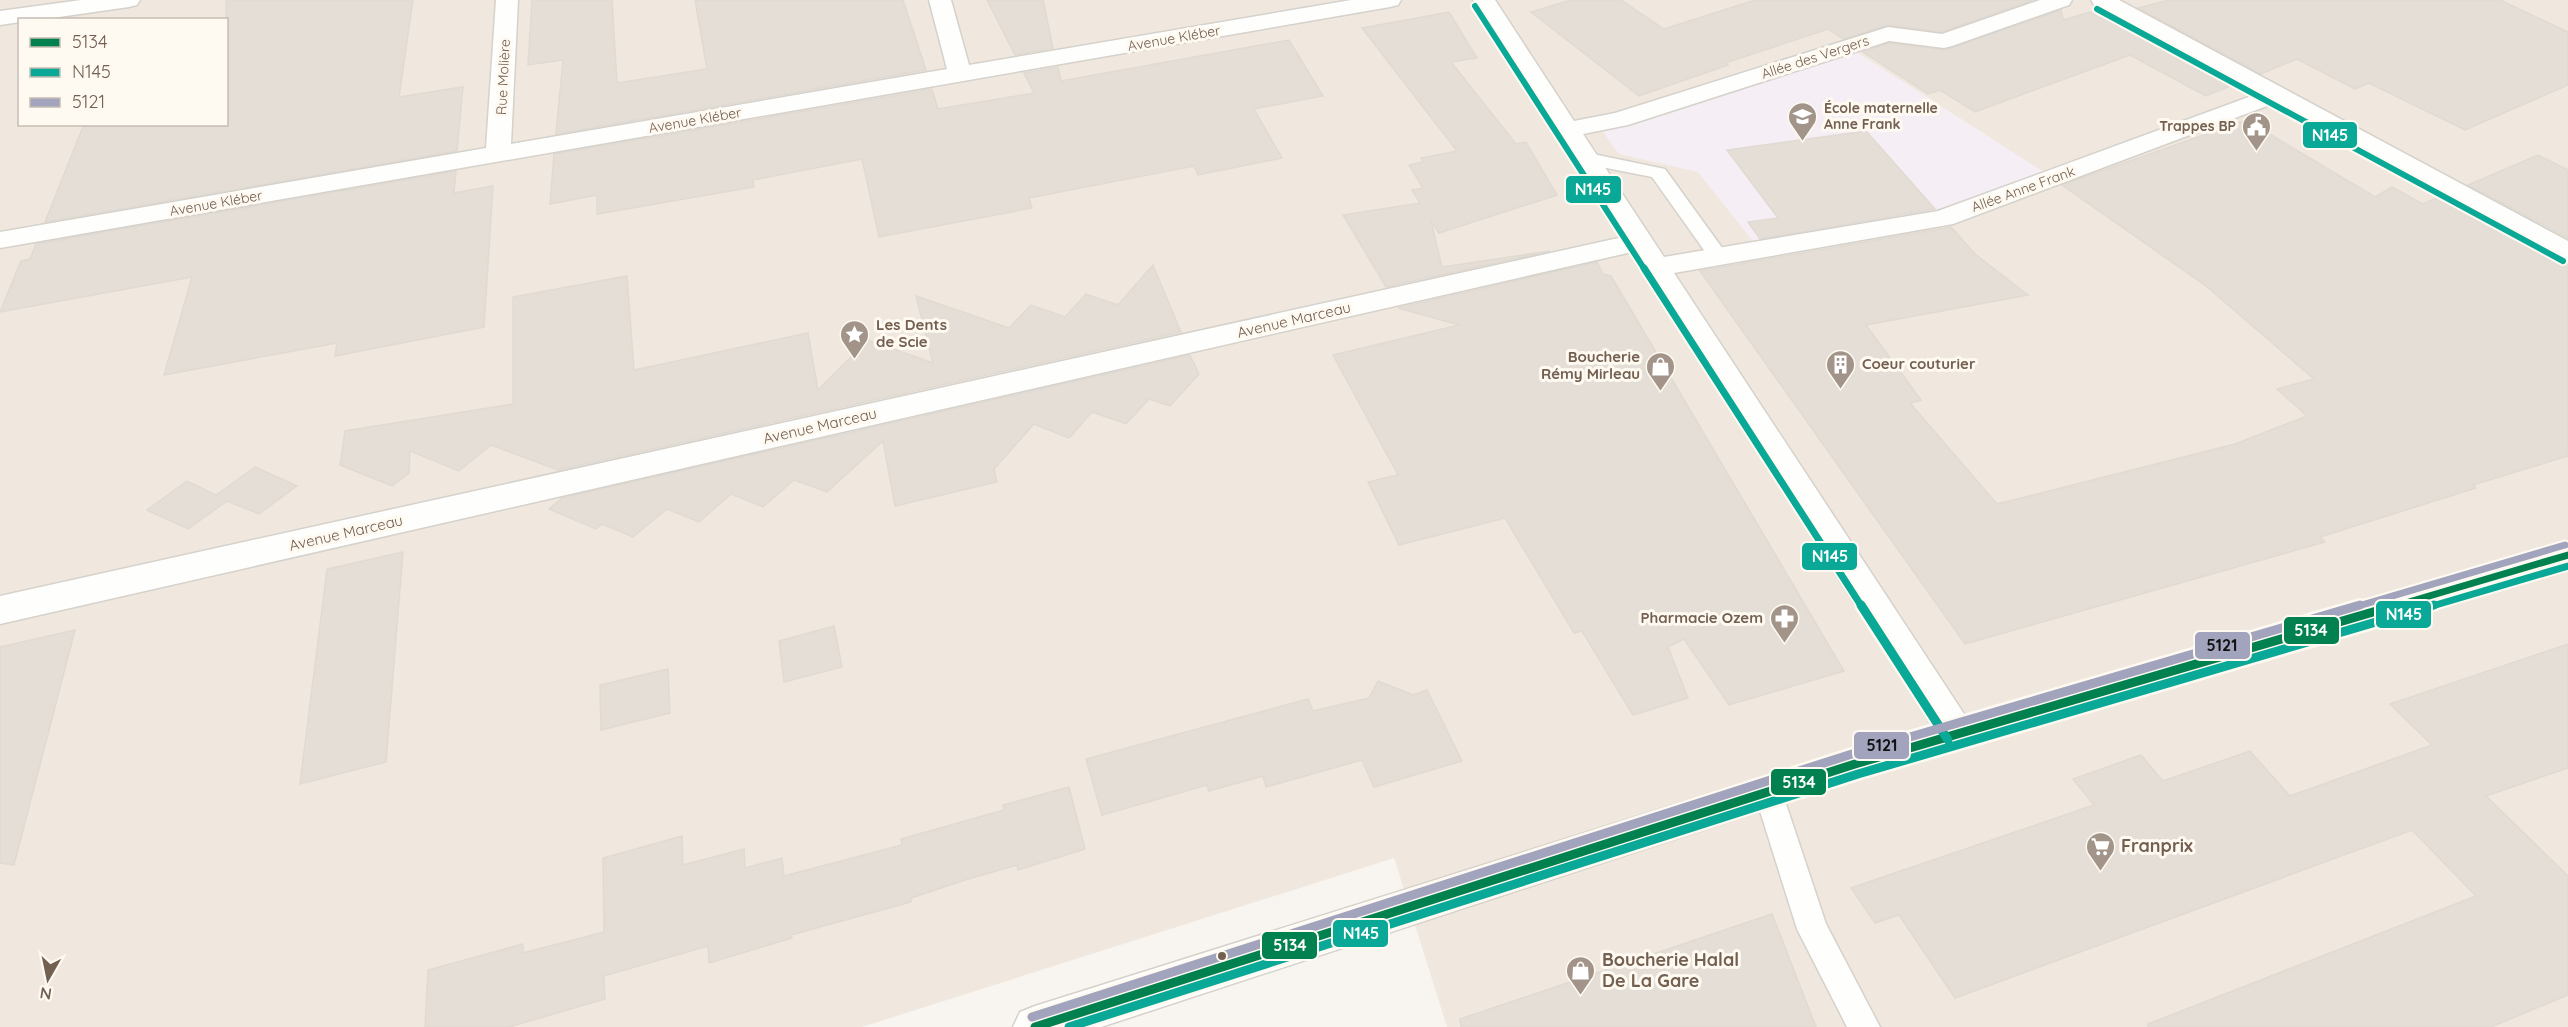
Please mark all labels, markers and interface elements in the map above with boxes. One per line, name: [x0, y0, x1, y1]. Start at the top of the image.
legend: [18, 18, 228, 126]
street label: Avenue Kléber: [1126, 21, 1222, 55]
text: 5134: [72, 30, 107, 53]
street label: Allée des Vergers: [1759, 31, 1871, 83]
street label: Rue Molière: [492, 38, 514, 115]
text: N145: [72, 60, 111, 83]
text: 5121: [72, 90, 105, 113]
place label: École maternelle Anne Frank: [1824, 99, 1938, 133]
school or university icon: École maternelle Anne Frank: [1787, 100, 1819, 142]
street label: Avenue Kléber: [647, 103, 743, 137]
public building icon: Trappes BP: [2241, 110, 2273, 152]
place label: Trappes BP: [2159, 117, 2236, 135]
line badge: N145: [2302, 121, 2358, 149]
text: N145: [2312, 125, 2348, 145]
street label: Allée Anne Frank: [1969, 162, 2077, 216]
line badge: N145: [1565, 175, 1622, 204]
text: N145: [1575, 179, 1611, 199]
street label: Avenue Kléber: [168, 186, 264, 220]
street label: Avenue Marceau: [1235, 297, 1353, 342]
place label: Les Dents de Scie: [876, 315, 947, 351]
place icon: Les Dents de Scie: [839, 318, 871, 360]
place label: Boucherie Rémy Mirleau: [1541, 347, 1640, 383]
building icon: Coeur couturier: [1825, 348, 1857, 390]
shop icon: Boucherie Rémy Mirleau: [1645, 350, 1677, 392]
place label: Coeur couturier: [1862, 354, 1976, 373]
street label: Avenue Marceau: [761, 403, 879, 448]
street label: Avenue Marceau: [287, 510, 405, 555]
line badge: N145: [1801, 542, 1858, 571]
text: N145: [1812, 546, 1848, 566]
line badge: N145: [2375, 600, 2432, 629]
pharmacy icon: Pharmacie Ozem: [1768, 602, 1800, 644]
text: N145: [2386, 604, 2422, 624]
place label: Pharmacie Ozem: [1640, 608, 1763, 627]
line badge: 5134: [2283, 616, 2340, 645]
text: 5134: [2294, 620, 2328, 640]
line badge: 5121: [2194, 631, 2251, 660]
text: 5121: [2207, 635, 2237, 655]
line badge: 5121: [1853, 731, 1910, 760]
text: 5121: [1867, 735, 1897, 755]
line badge: 5134: [1770, 768, 1827, 796]
text: 5134: [1782, 772, 1816, 792]
supermarket icon: Franprix: [2084, 830, 2116, 872]
place label: Franprix: [2121, 834, 2193, 857]
line badge: N145: [1332, 919, 1389, 948]
text: N145: [1343, 923, 1379, 943]
line badge: 5134: [1261, 931, 1318, 960]
text: 5134: [1273, 935, 1307, 955]
place label: Boucherie Halal De La Gare: [1602, 948, 1739, 992]
north arrow: [18, 949, 78, 1009]
unlabelled marker: [1216, 950, 1228, 962]
shop icon: Boucherie Halal De La Gare: [1565, 954, 1597, 996]
text: N: [38, 983, 53, 1005]

